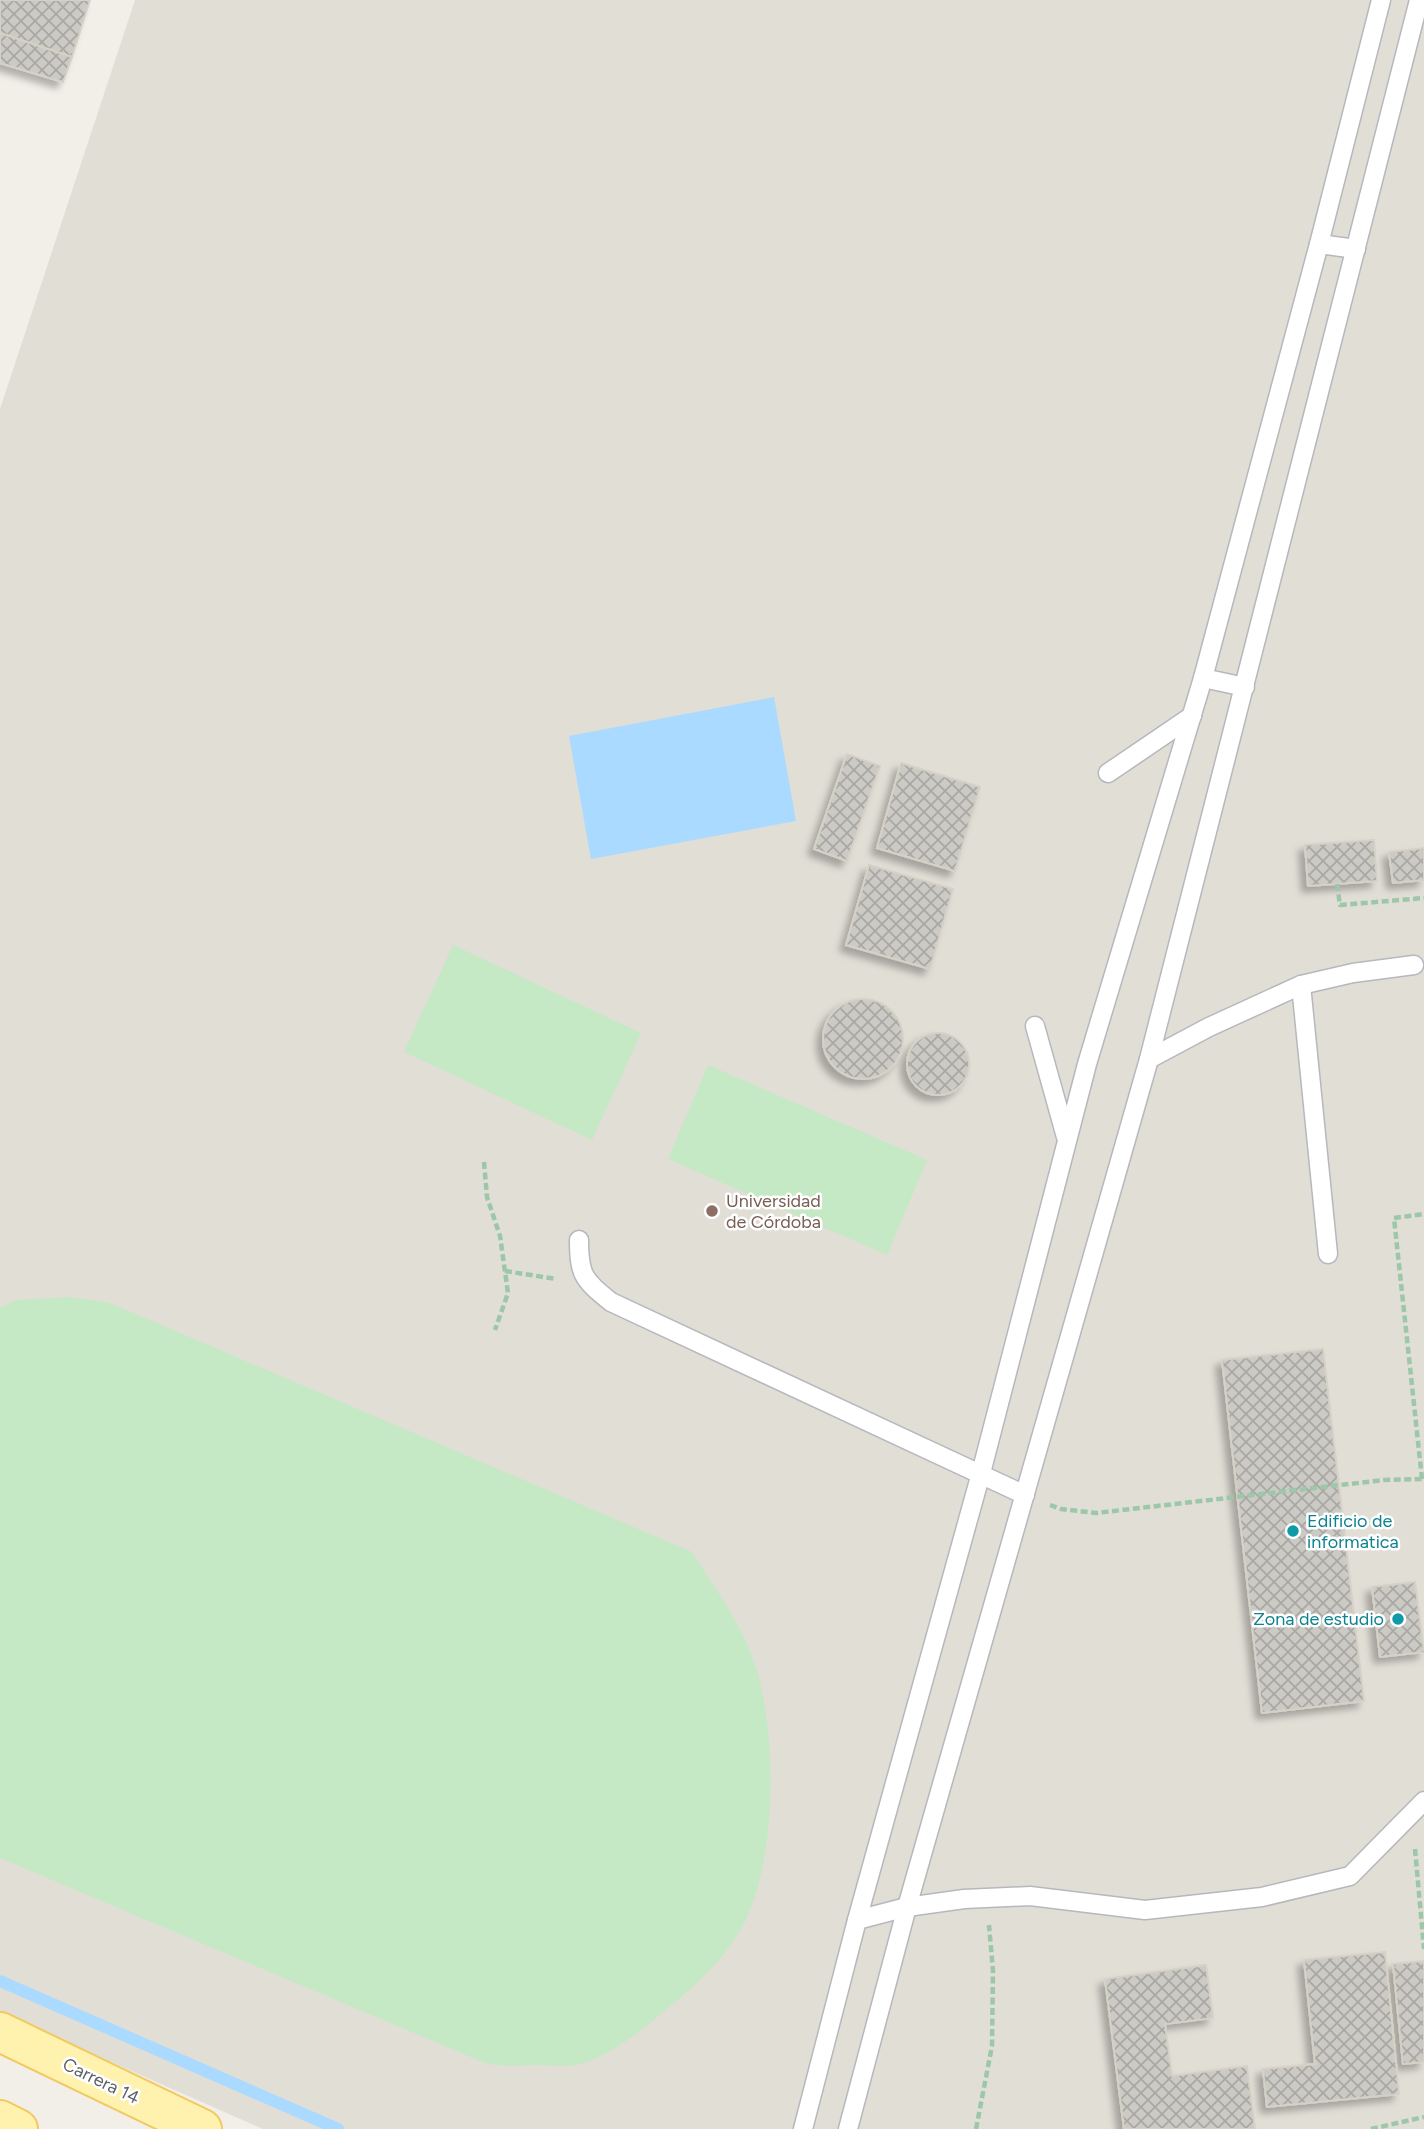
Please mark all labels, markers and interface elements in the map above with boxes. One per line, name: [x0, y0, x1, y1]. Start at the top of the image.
place label: Universidad de Córdoba: [726, 1190, 821, 1233]
marker: Universidad de Córdoba: [704, 1203, 720, 1219]
place label: Edificio de informatica: [1307, 1510, 1399, 1553]
marker: Edificio de informatica: [1285, 1523, 1301, 1539]
place label: Zona de estudio: [1253, 1608, 1384, 1630]
marker: Zona de estudio: [1390, 1611, 1406, 1627]
street label: Carrera 14: [59, 2053, 143, 2109]

